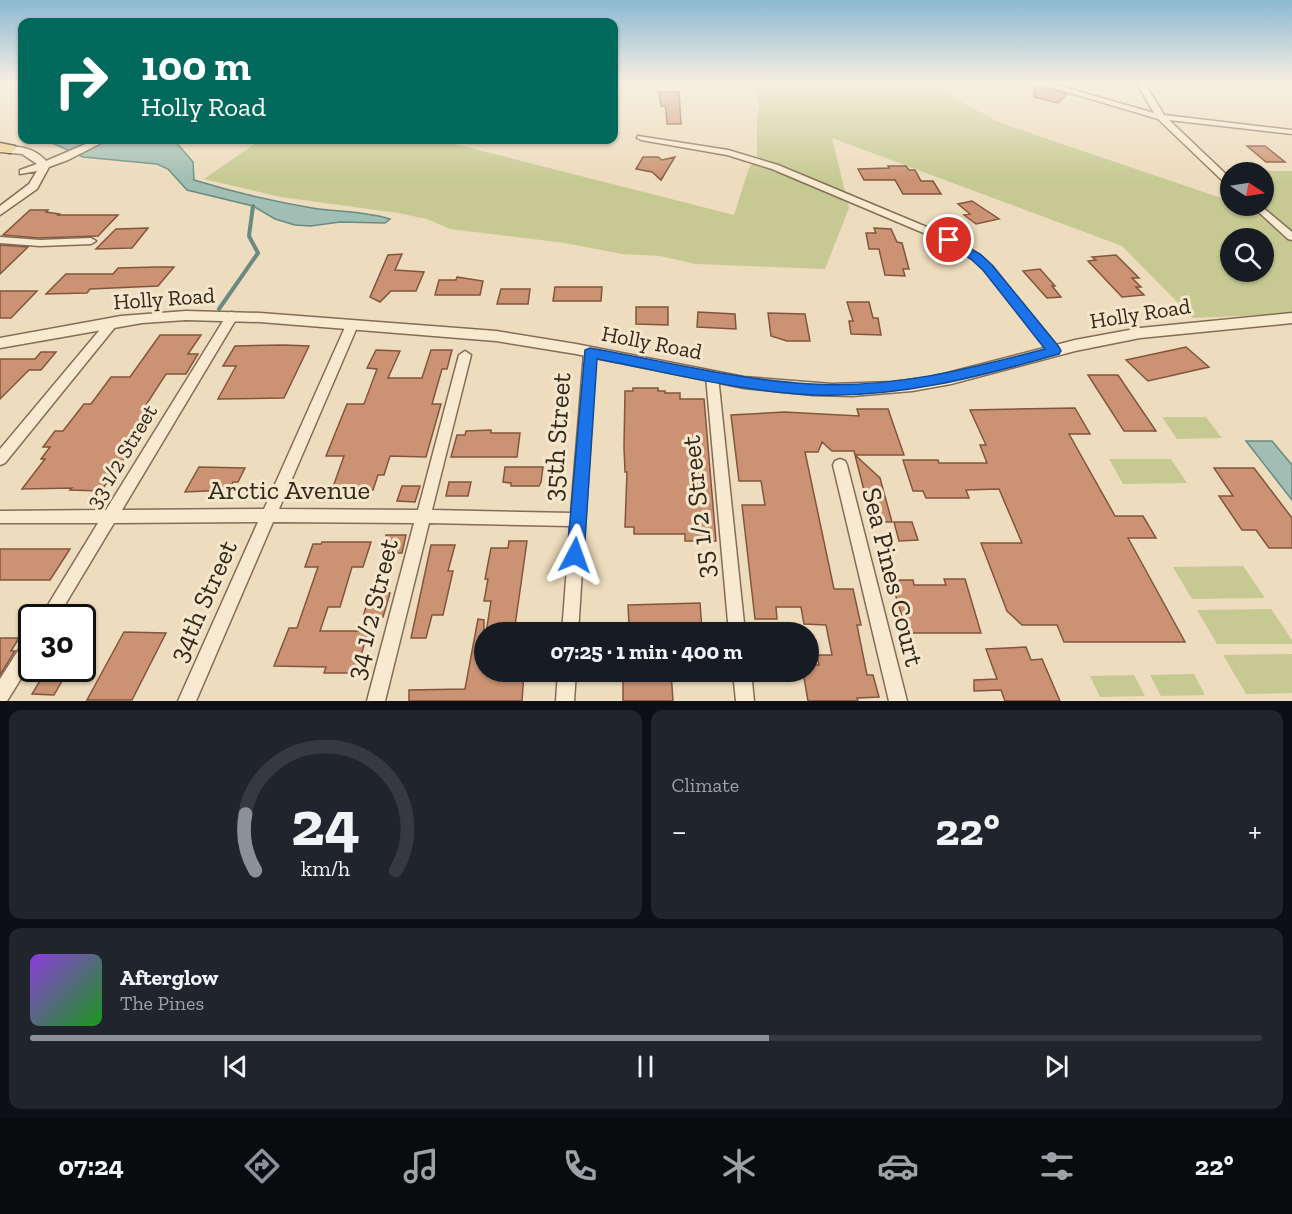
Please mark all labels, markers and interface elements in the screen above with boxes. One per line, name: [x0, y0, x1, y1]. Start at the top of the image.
text: 100 m: [141, 40, 251, 91]
icon: right: [42, 42, 120, 120]
text: Holly Road: [141, 91, 266, 123]
north arrow: [1220, 162, 1274, 216]
map controls: [1220, 162, 1274, 282]
pin: [923, 214, 974, 265]
icon: arrive: [932, 223, 965, 256]
button: search: [1220, 228, 1274, 282]
street label: Holly Road: [112, 281, 216, 316]
street label: Holly Road: [1088, 292, 1192, 335]
street label: Holly Road: [599, 320, 704, 365]
street label: 35th Street: [537, 371, 577, 503]
street label: 33 1/2 Street: [80, 399, 163, 513]
street label: 35 1/2 Street: [675, 434, 721, 580]
street label: Arctic Avenue: [208, 474, 370, 506]
street label: Sea Pines Court: [855, 484, 931, 670]
position arrow: [543, 523, 607, 587]
street label: 34th Street: [162, 535, 244, 667]
street label: 34 1/2 Street: [339, 535, 405, 683]
speed limit sign: 30: [18, 604, 96, 682]
text: 07:25 · 1 min · 400 m: [550, 638, 743, 665]
text: Climate: [672, 773, 739, 797]
text: 24: [291, 786, 360, 861]
text: 22°: [935, 803, 1000, 857]
text: −: [672, 811, 687, 850]
text: +: [1248, 811, 1262, 850]
text: km/h: [301, 857, 350, 882]
text: Afterglow: [120, 964, 218, 991]
text: The Pines: [120, 991, 204, 1015]
icon: previous: [219, 1050, 252, 1083]
icon: pause: [629, 1050, 662, 1083]
icon: next: [1040, 1050, 1073, 1083]
icon: directions: [241, 1145, 283, 1187]
icon: music: [400, 1145, 442, 1187]
icon: phone: [559, 1145, 601, 1187]
icon: climate: [718, 1145, 760, 1187]
icon: car: [877, 1145, 919, 1187]
icon: filters: [1036, 1145, 1078, 1187]
text: 07:24: [58, 1150, 124, 1182]
text: 22°: [1195, 1150, 1233, 1182]

